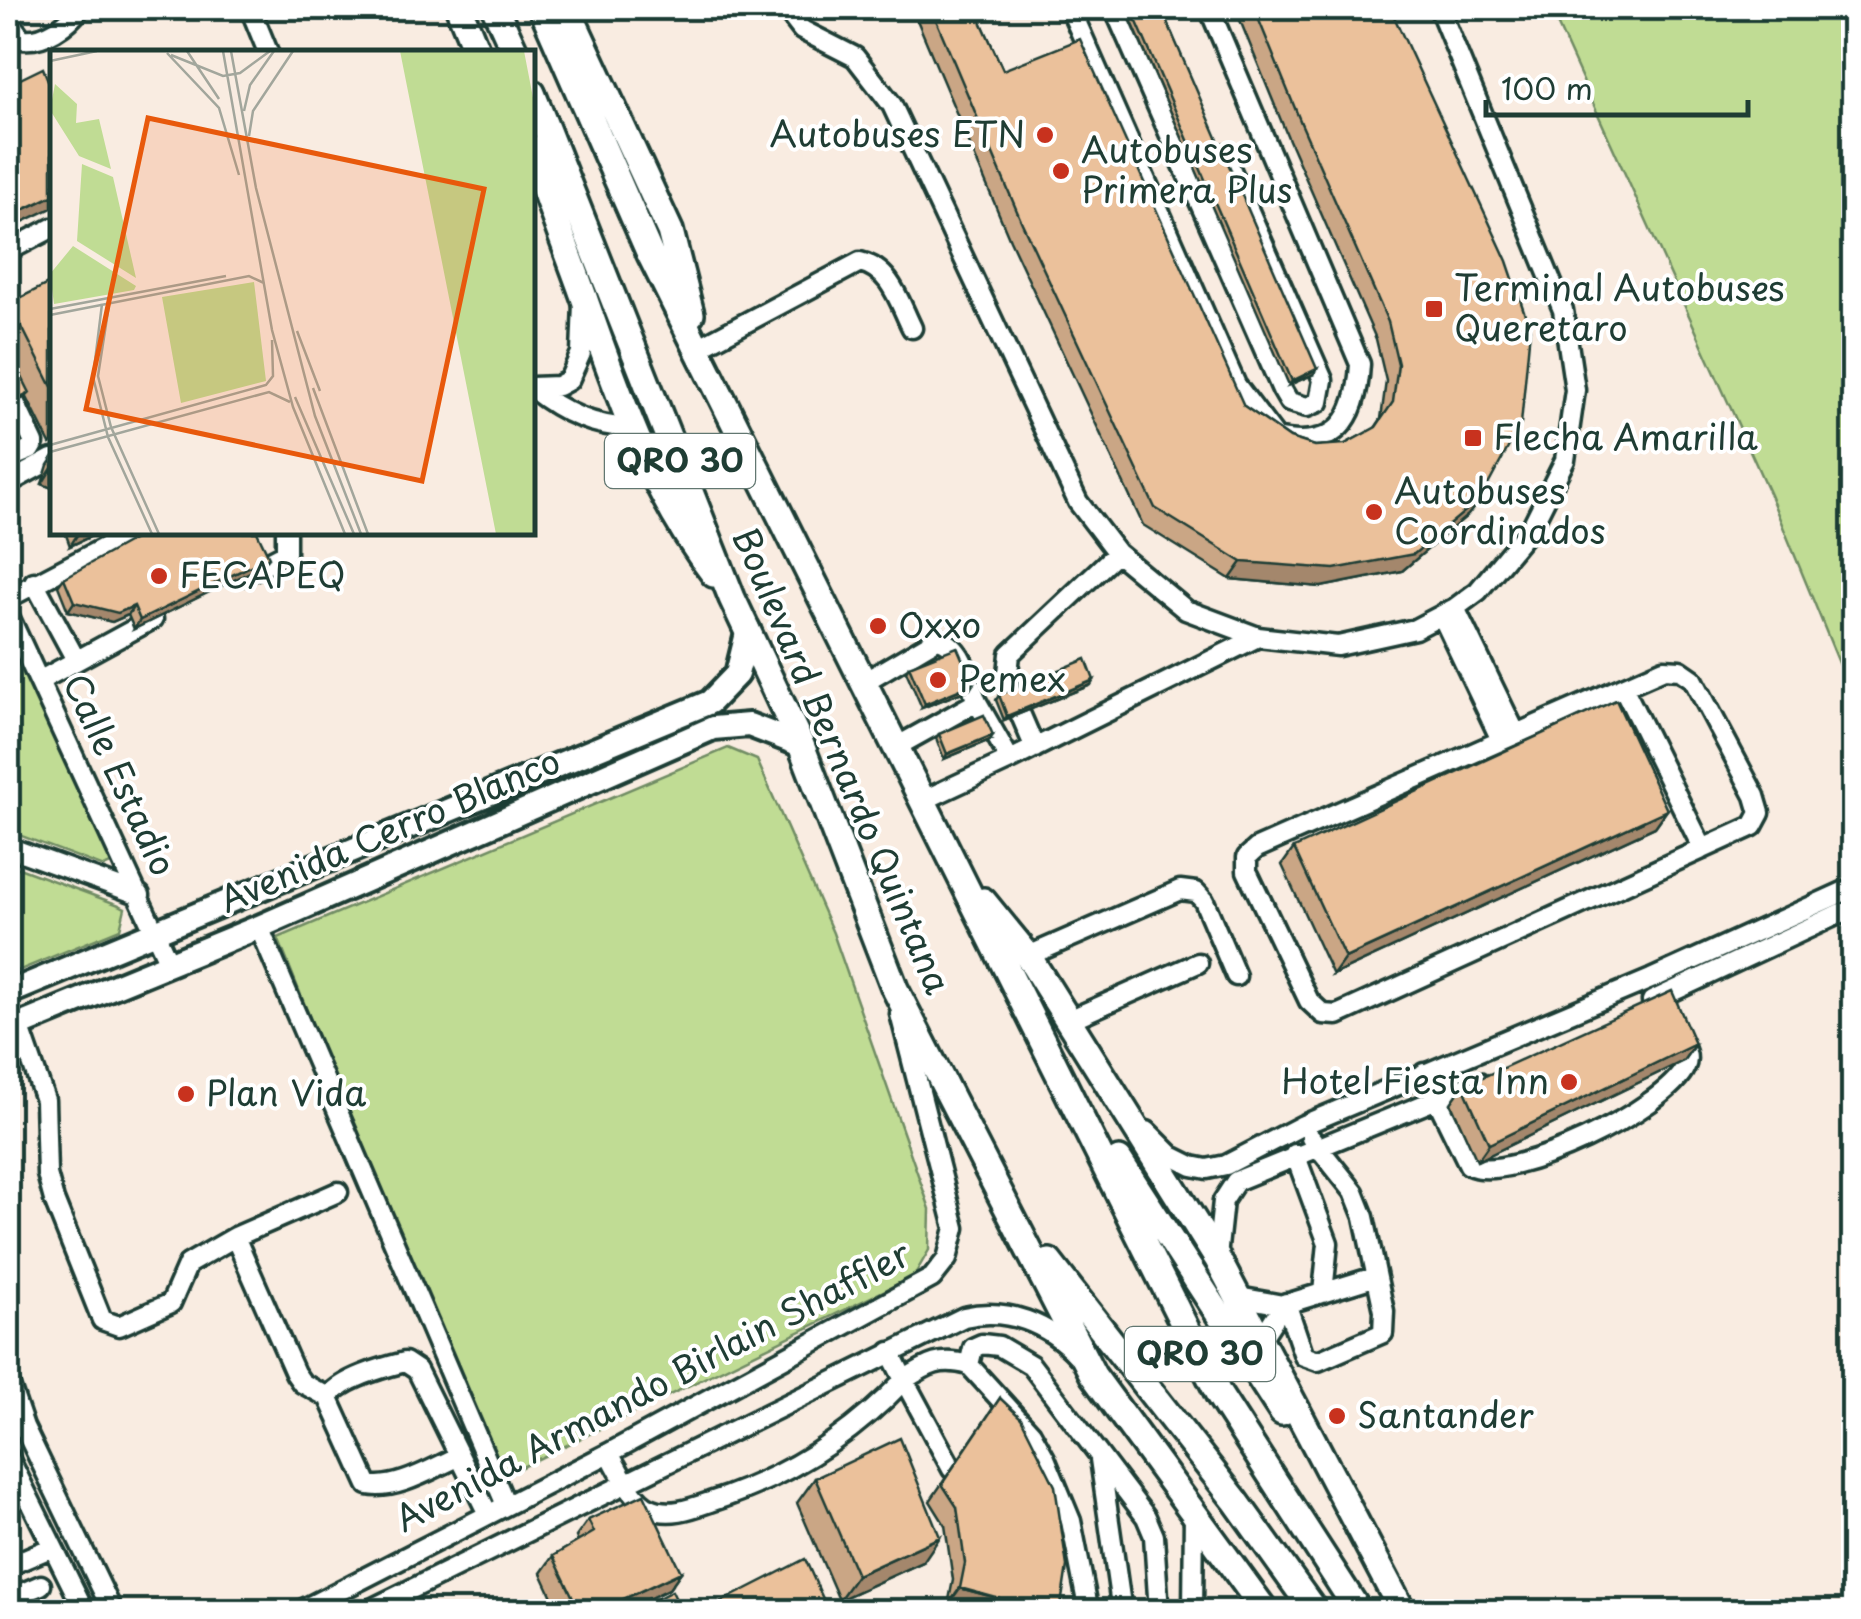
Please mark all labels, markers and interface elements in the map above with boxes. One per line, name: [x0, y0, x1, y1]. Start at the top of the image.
inset map: [50, 50, 535, 535]
scale bar: [1486, 55, 1748, 117]
text: 100 m: [1501, 65, 1593, 110]
place label: Autobuses ETN: [769, 106, 1025, 159]
place label: Autobuses Primera Plus: [1081, 122, 1293, 215]
marker: Autobuses ETN: [1034, 124, 1056, 146]
marker: Autobuses Primera Plus: [1050, 160, 1072, 182]
place label: Terminal Autobuses Queretaro: [1454, 260, 1784, 353]
marker: Terminal Autobuses Queretaro: [1423, 298, 1445, 320]
place label: Flecha Amarilla: [1493, 409, 1758, 462]
marker: Flecha Amarilla: [1462, 427, 1484, 449]
road number: QRO 30: [605, 434, 755, 488]
place label: Autobuses Coordinados: [1394, 463, 1606, 556]
marker: Autobuses Coordinados: [1363, 501, 1385, 523]
street label: Boulevard Bernardo Quintana: [721, 519, 966, 1002]
place label: FECAPEQ: [179, 547, 346, 600]
marker: FECAPEQ: [148, 565, 170, 587]
place label: Oxxo: [898, 597, 981, 650]
marker: Oxxo: [867, 615, 889, 637]
place label: Pemex: [958, 651, 1066, 704]
street label: Calle Estadio: [51, 664, 191, 884]
marker: Pemex: [927, 669, 949, 691]
street label: Avenida Cerro Blanco: [210, 733, 568, 925]
place label: Hotel Fiesta Inn: [1281, 1053, 1549, 1106]
place label: Plan Vida: [206, 1065, 366, 1118]
marker: Hotel Fiesta Inn: [1558, 1071, 1580, 1093]
marker: Plan Vida: [175, 1083, 197, 1105]
street label: Avenida Armando Birlain Shaffler: [385, 1226, 920, 1544]
road number: QRO 30: [1125, 1327, 1275, 1381]
place label: Santander: [1357, 1387, 1534, 1440]
marker: Santander: [1326, 1405, 1348, 1427]

